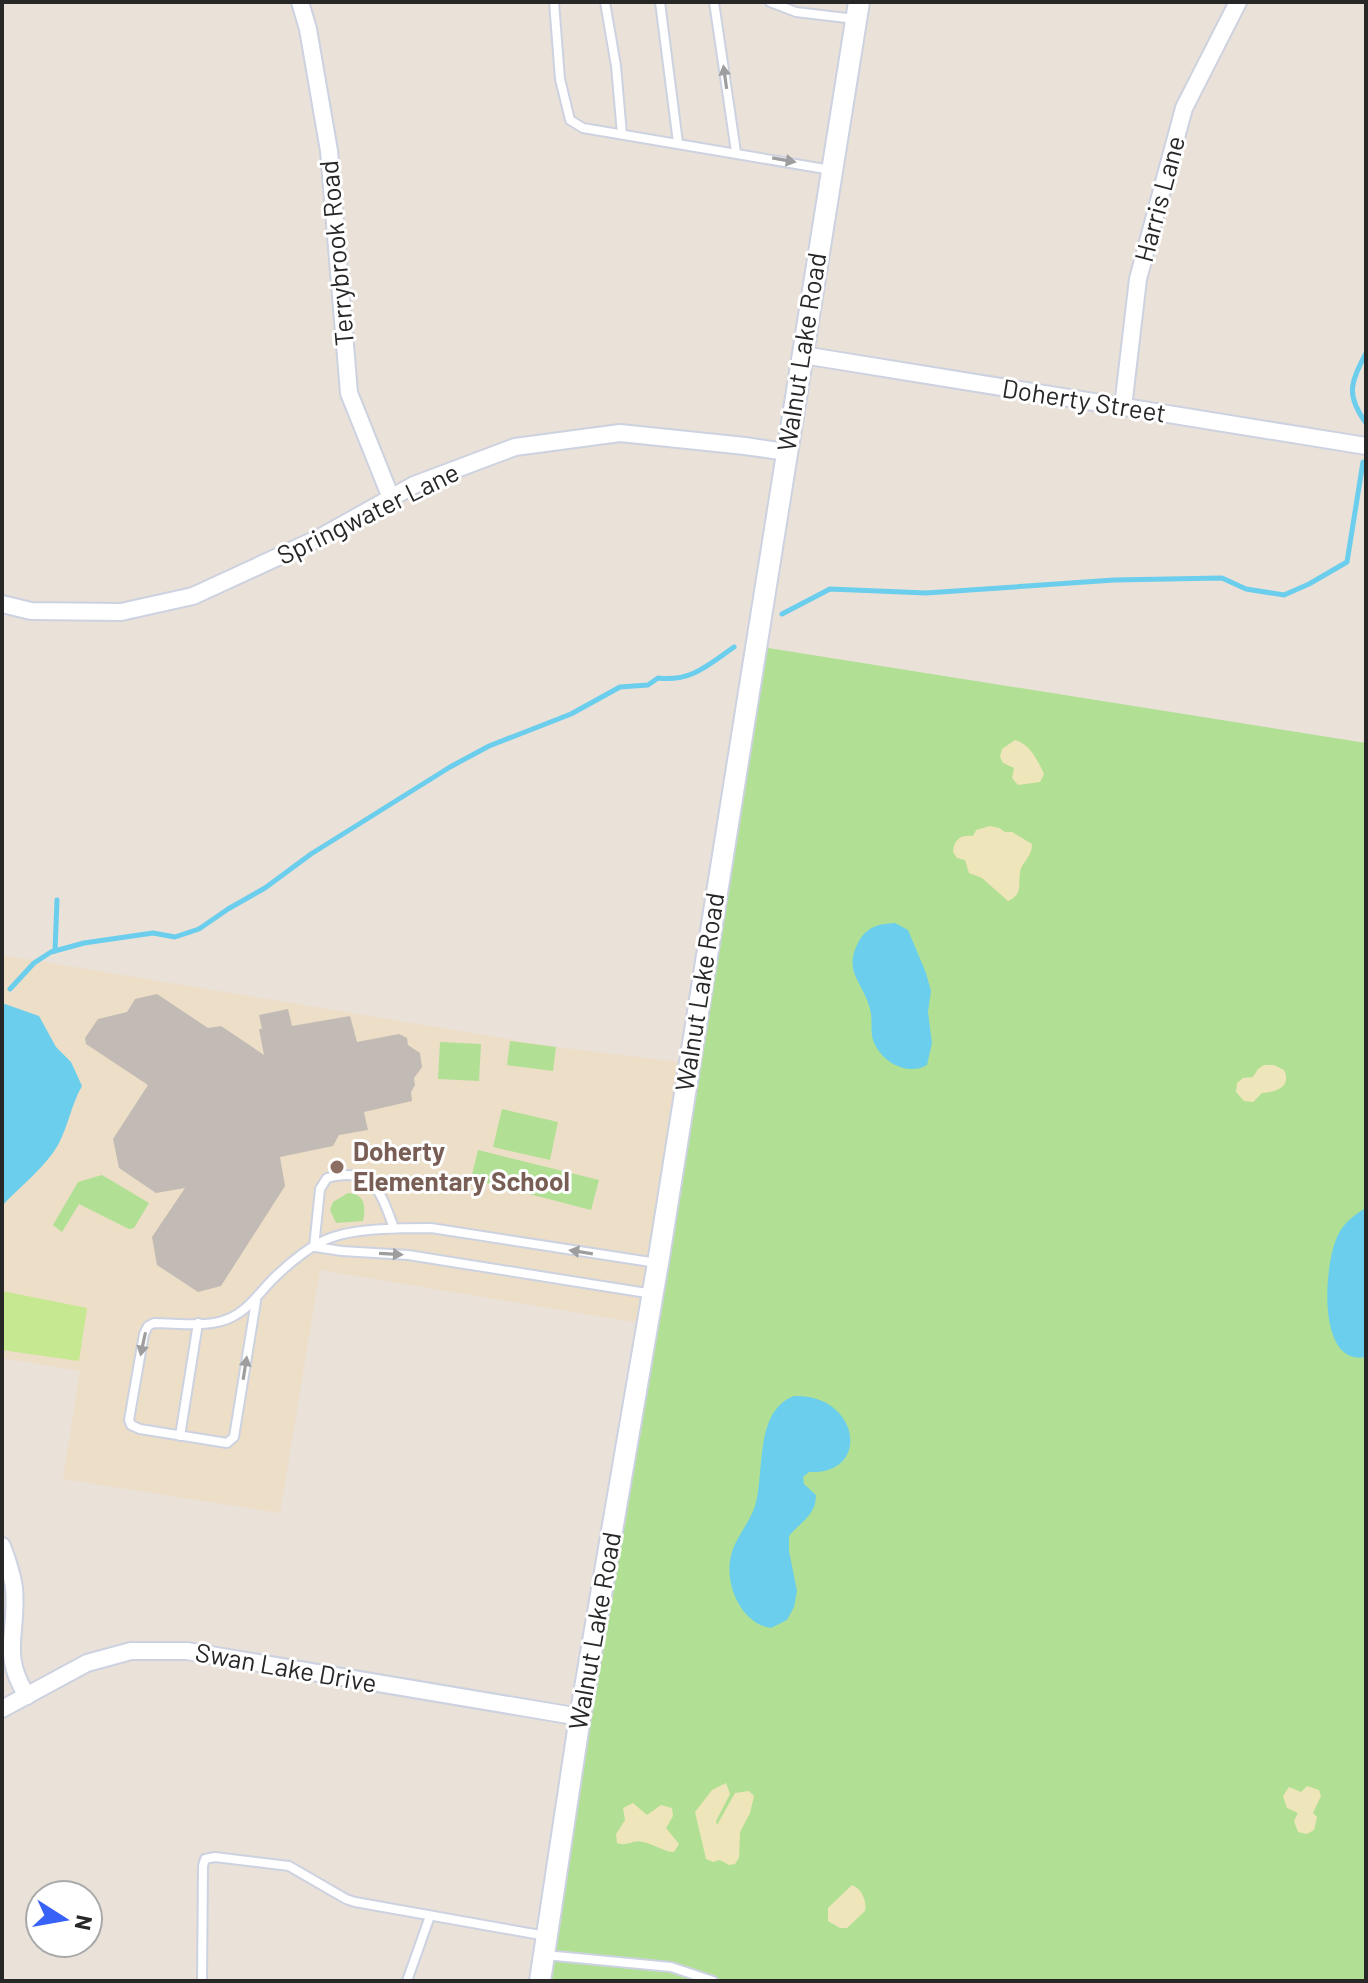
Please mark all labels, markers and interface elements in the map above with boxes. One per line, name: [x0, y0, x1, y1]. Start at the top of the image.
one-way arrow: [718, 64, 731, 89]
street label: Harris Lane: [1127, 132, 1190, 265]
one-way arrow: [772, 155, 797, 167]
street label: Terrybrook Road: [312, 159, 359, 347]
street label: Walnut Lake Road: [770, 250, 832, 453]
street label: Doherty Street: [1000, 371, 1168, 428]
street label: Springwater Lane: [271, 455, 463, 570]
street label: Walnut Lake Road: [668, 890, 730, 1093]
place label: Doherty Elementary School: [353, 1135, 570, 1196]
marker: Doherty Elementary School: [328, 1158, 346, 1176]
one-way arrow: [568, 1245, 593, 1258]
one-way arrow: [379, 1247, 404, 1260]
one-way arrow: [136, 1331, 148, 1356]
one-way arrow: [239, 1355, 251, 1380]
street label: Walnut Lake Road: [561, 1529, 626, 1732]
street label: Swan Lake Drive: [193, 1635, 379, 1698]
north arrow: [24, 1879, 104, 1959]
text: N: [70, 1913, 99, 1933]

